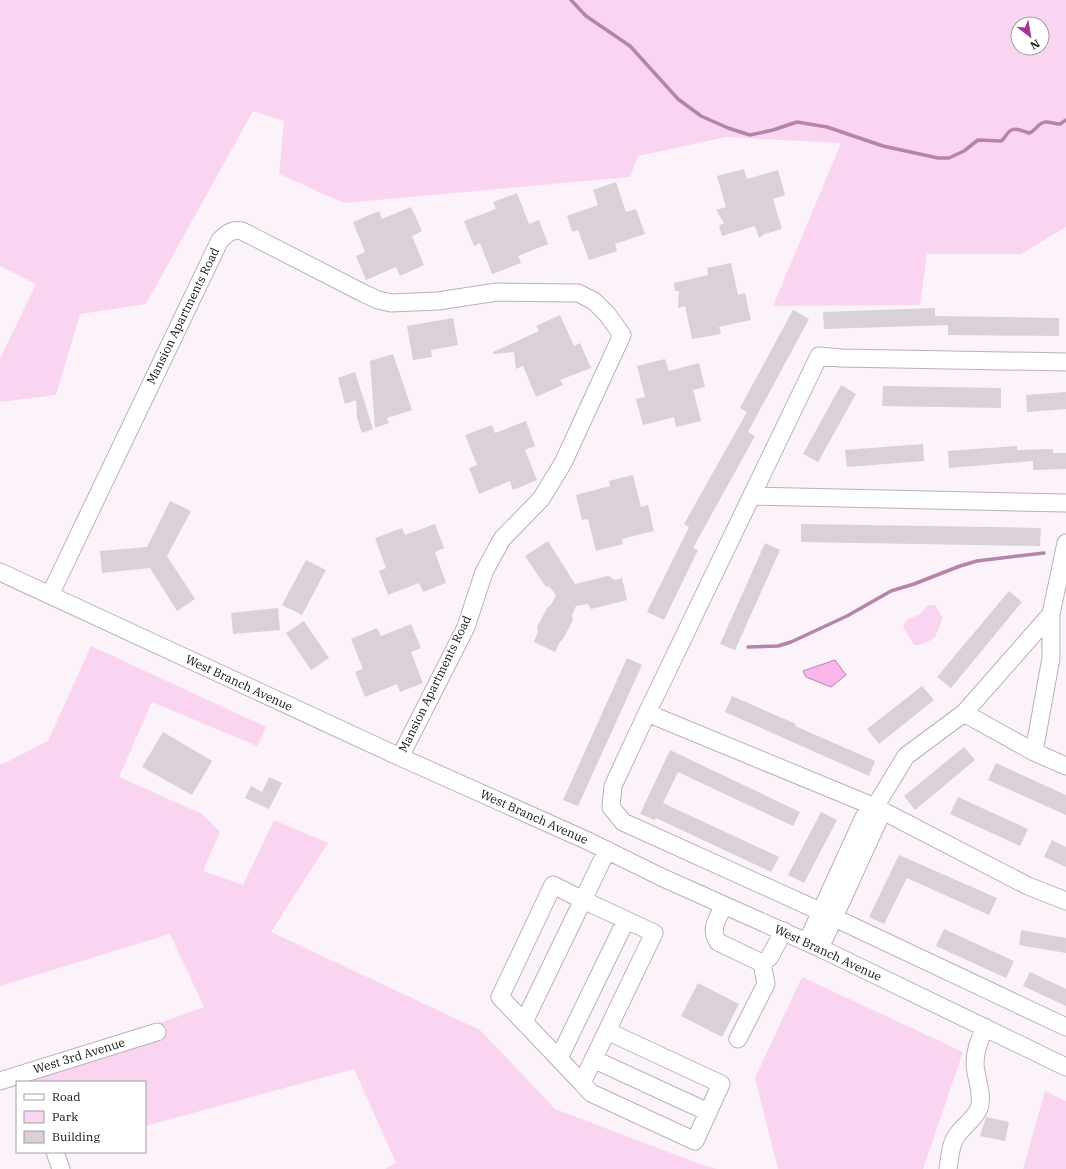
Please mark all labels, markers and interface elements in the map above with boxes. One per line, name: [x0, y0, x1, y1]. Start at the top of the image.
north arrow: [1010, 16, 1050, 56]
text: N: [1028, 36, 1042, 53]
street label: Mansion Apartments Road: [143, 245, 222, 387]
street label: Mansion Apartments Road: [395, 613, 474, 755]
street label: West Branch Avenue: [183, 651, 295, 714]
street label: West Branch Avenue: [478, 786, 590, 847]
street label: West Branch Avenue: [772, 921, 884, 984]
street label: West 3rd Avenue: [31, 1034, 127, 1077]
legend: [16, 1081, 146, 1153]
text: Road: [52, 1089, 81, 1104]
text: Park: [52, 1109, 78, 1124]
text: Building: [52, 1129, 100, 1144]

